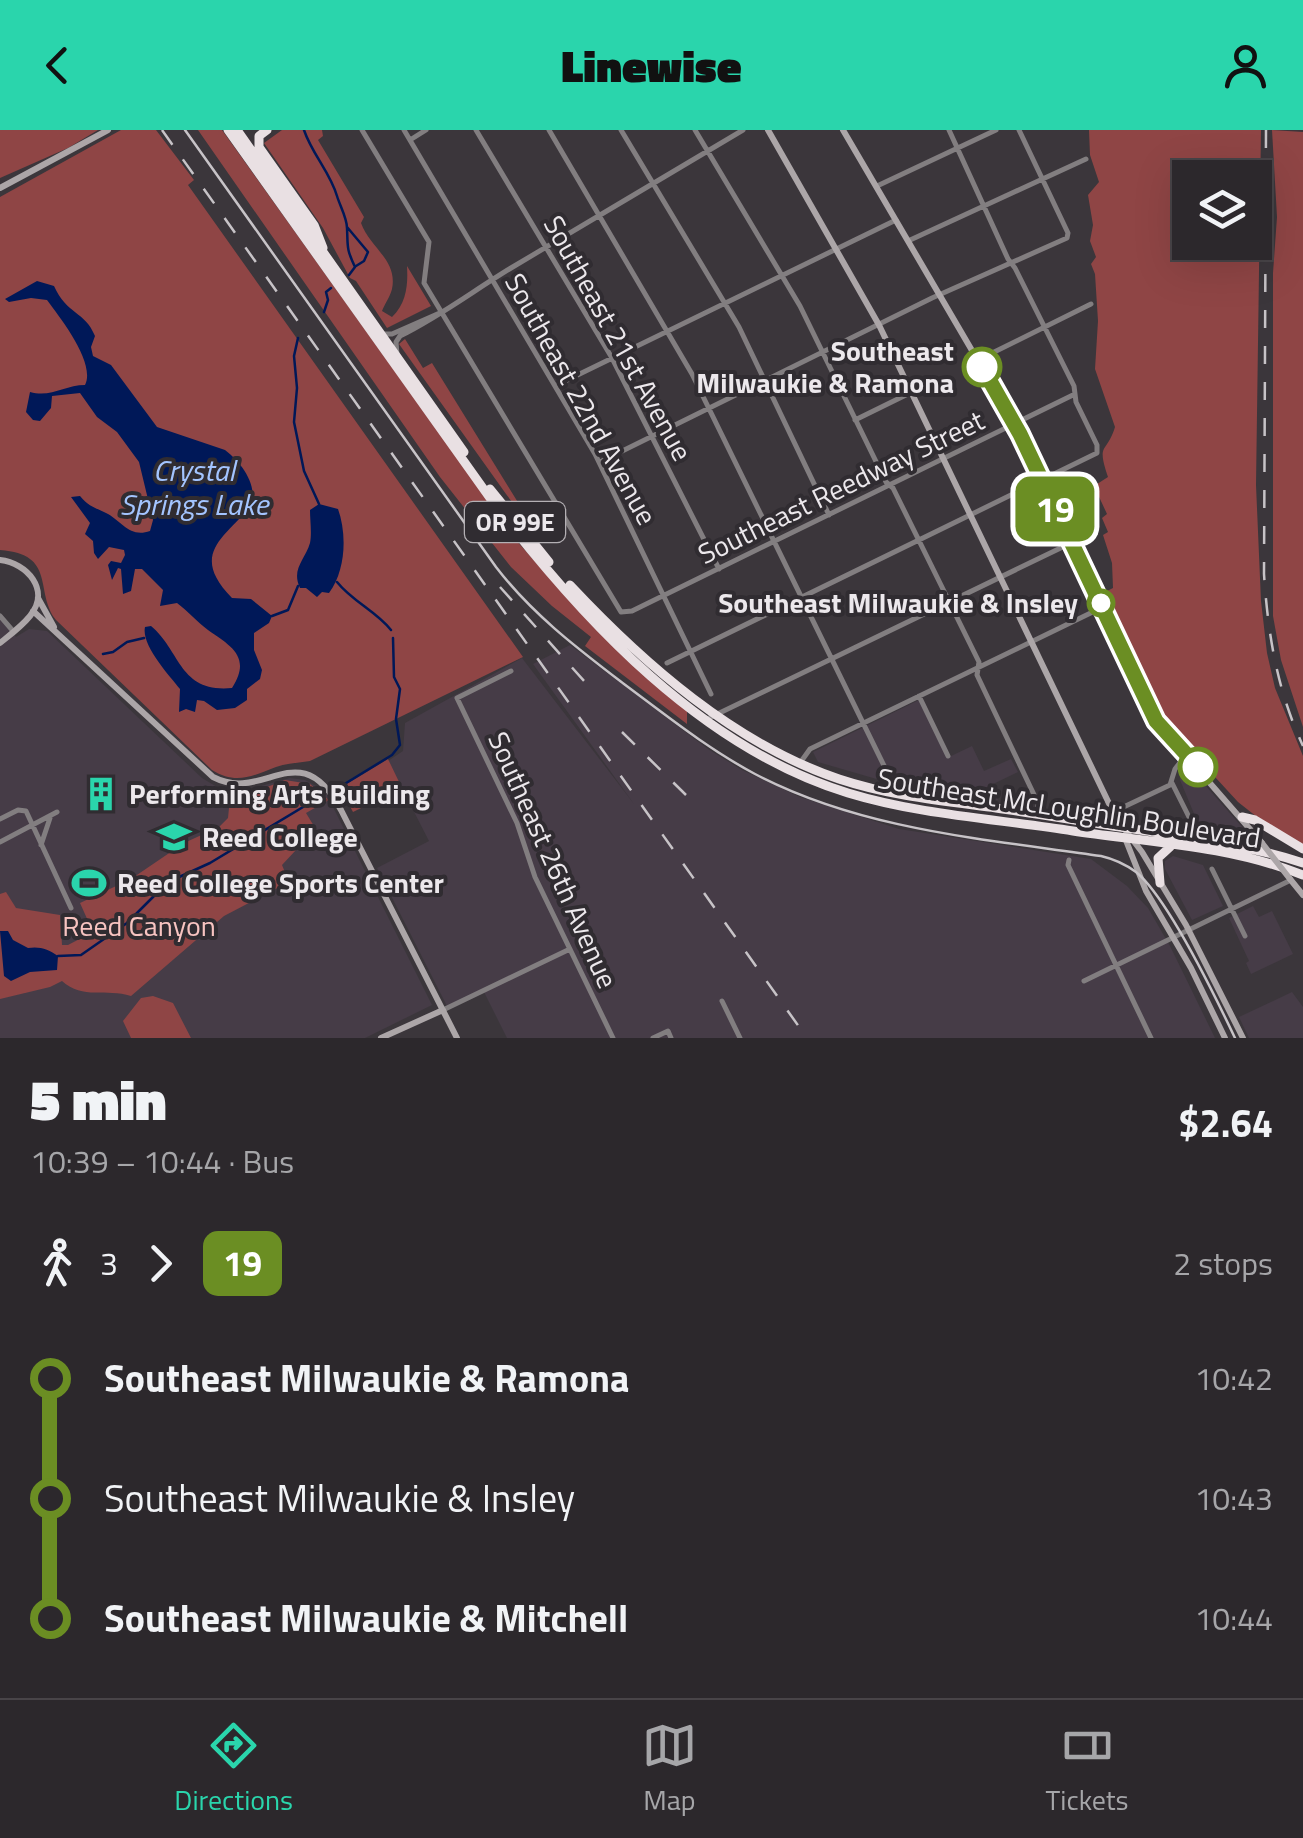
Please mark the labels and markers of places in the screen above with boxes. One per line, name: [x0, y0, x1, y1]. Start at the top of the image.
place label: Southeast Milwaukie & Ramona: [696, 329, 954, 404]
marker: Southeast Milwaukie & Ramona: [963, 348, 1001, 386]
place label: Southeast Milwaukie & Insley: [718, 581, 1078, 624]
marker: Southeast Milwaukie & Insley: [1088, 590, 1114, 616]
unlabelled marker: [1179, 748, 1217, 786]
place label: Performing Arts Building: [129, 772, 430, 815]
building icon: Performing Arts Building: [82, 775, 120, 813]
place label: Reed College: [202, 815, 358, 858]
school or university icon: Reed College: [155, 818, 193, 856]
place label: Reed College Sports Center: [117, 861, 444, 904]
sports icon: Reed College Sports Center: [70, 864, 108, 902]

